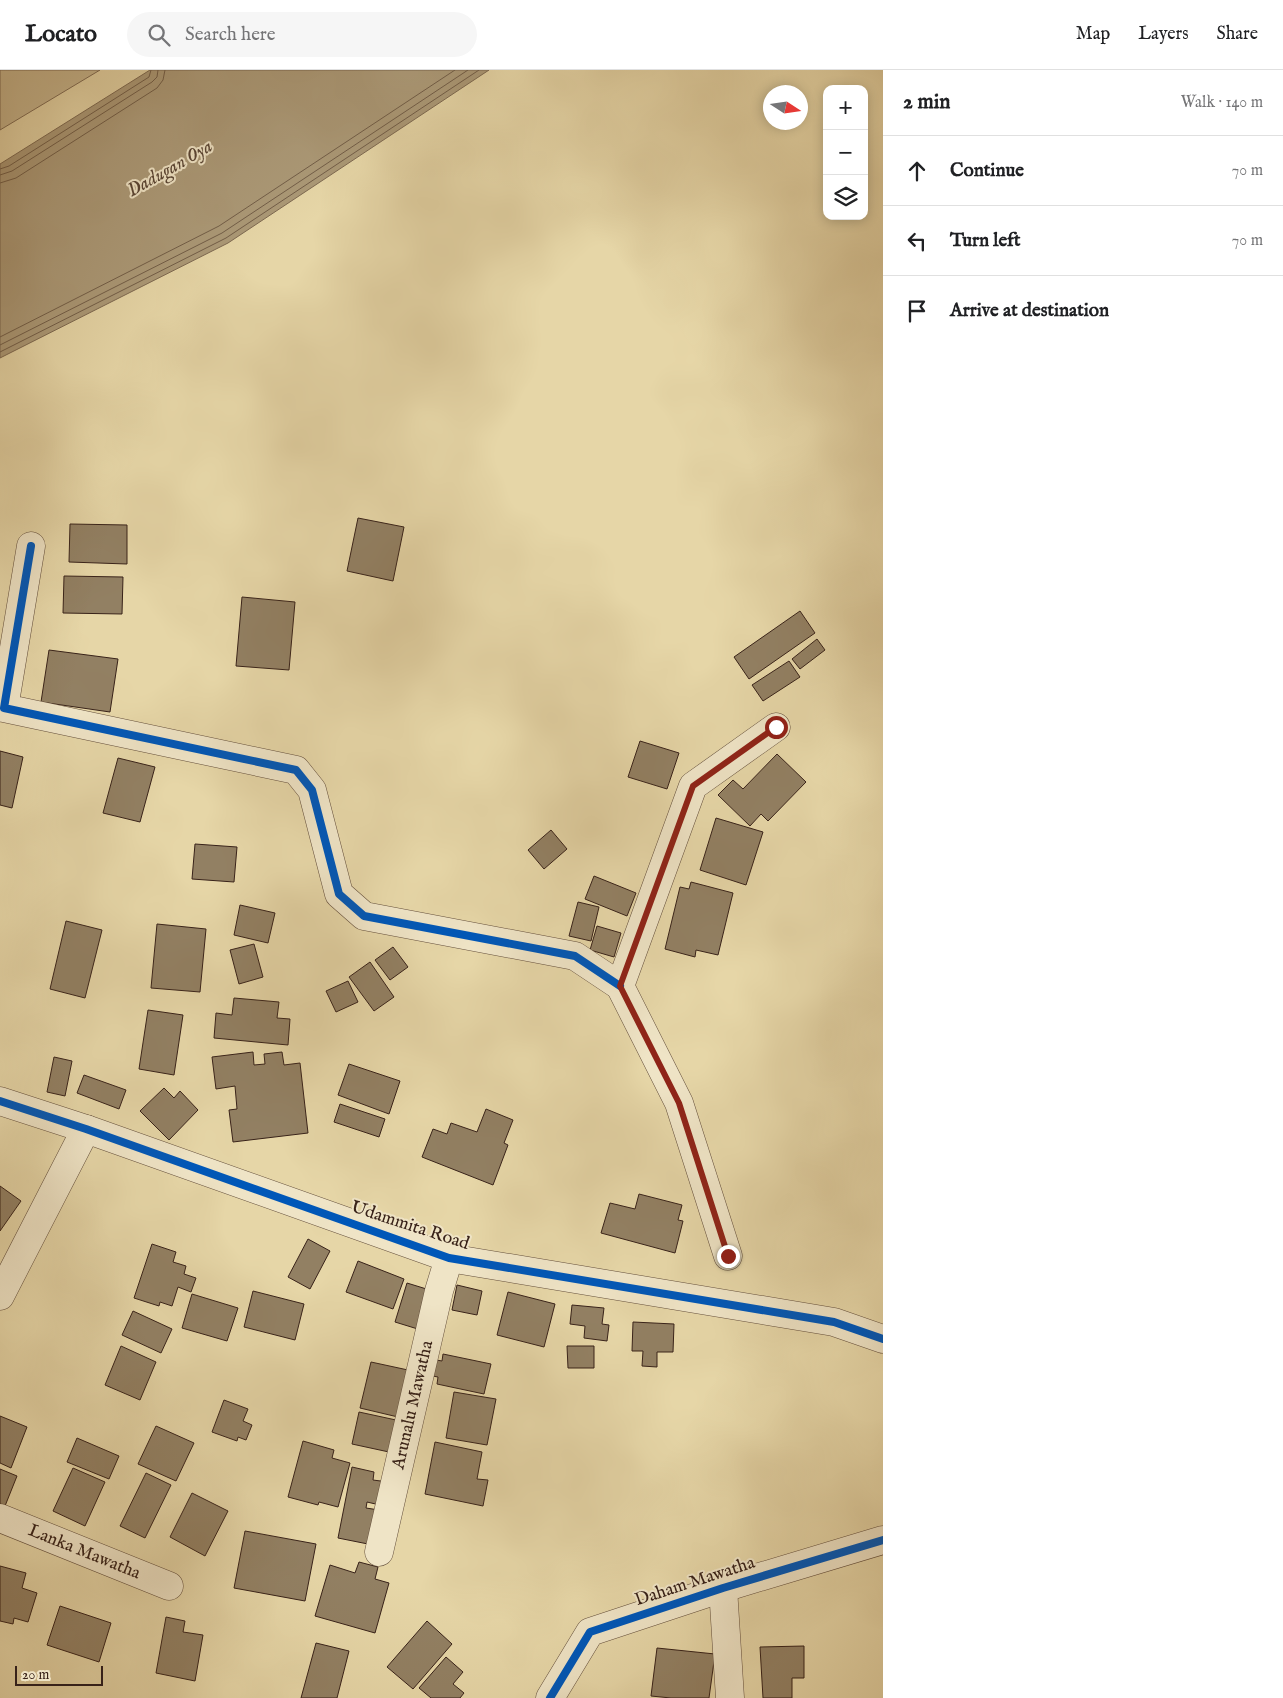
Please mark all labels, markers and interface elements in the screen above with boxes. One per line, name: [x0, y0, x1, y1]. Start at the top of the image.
search box: [127, 12, 477, 57]
text: Locato: [25, 19, 97, 50]
icon: search: [145, 21, 173, 49]
text: Search here: [185, 23, 276, 47]
text: Map: [1076, 23, 1110, 46]
text: Layers: [1138, 23, 1189, 46]
text: Share: [1217, 23, 1258, 46]
north arrow: [763, 85, 808, 130]
map controls: [823, 85, 868, 220]
button: +: [823, 85, 868, 130]
text: 2 min: [903, 89, 950, 116]
text: Walk · 140 m: [1181, 93, 1263, 113]
button: −: [823, 130, 868, 175]
water label: Dadugan Oya: [123, 135, 217, 203]
icon: ahead: [903, 157, 931, 185]
text: Continue: [950, 159, 1024, 183]
text: 70 m: [1232, 161, 1263, 181]
button: layers: [823, 175, 868, 220]
icon: left: [903, 227, 931, 255]
text: Turn left: [950, 229, 1021, 253]
text: 70 m: [1232, 231, 1263, 251]
icon: arrive: [903, 297, 931, 325]
text: Arrive at destination: [950, 299, 1109, 323]
route start: [765, 716, 788, 739]
street label: Udammita Road: [348, 1196, 473, 1256]
route end: [717, 1245, 740, 1268]
street label: Arunalu Mawatha: [387, 1338, 439, 1472]
street label: Lanka Mawatha: [25, 1519, 144, 1585]
street label: Daham Mawatha: [632, 1552, 758, 1612]
scale bar: [15, 1663, 102, 1686]
text: 20 m: [22, 1666, 49, 1684]

